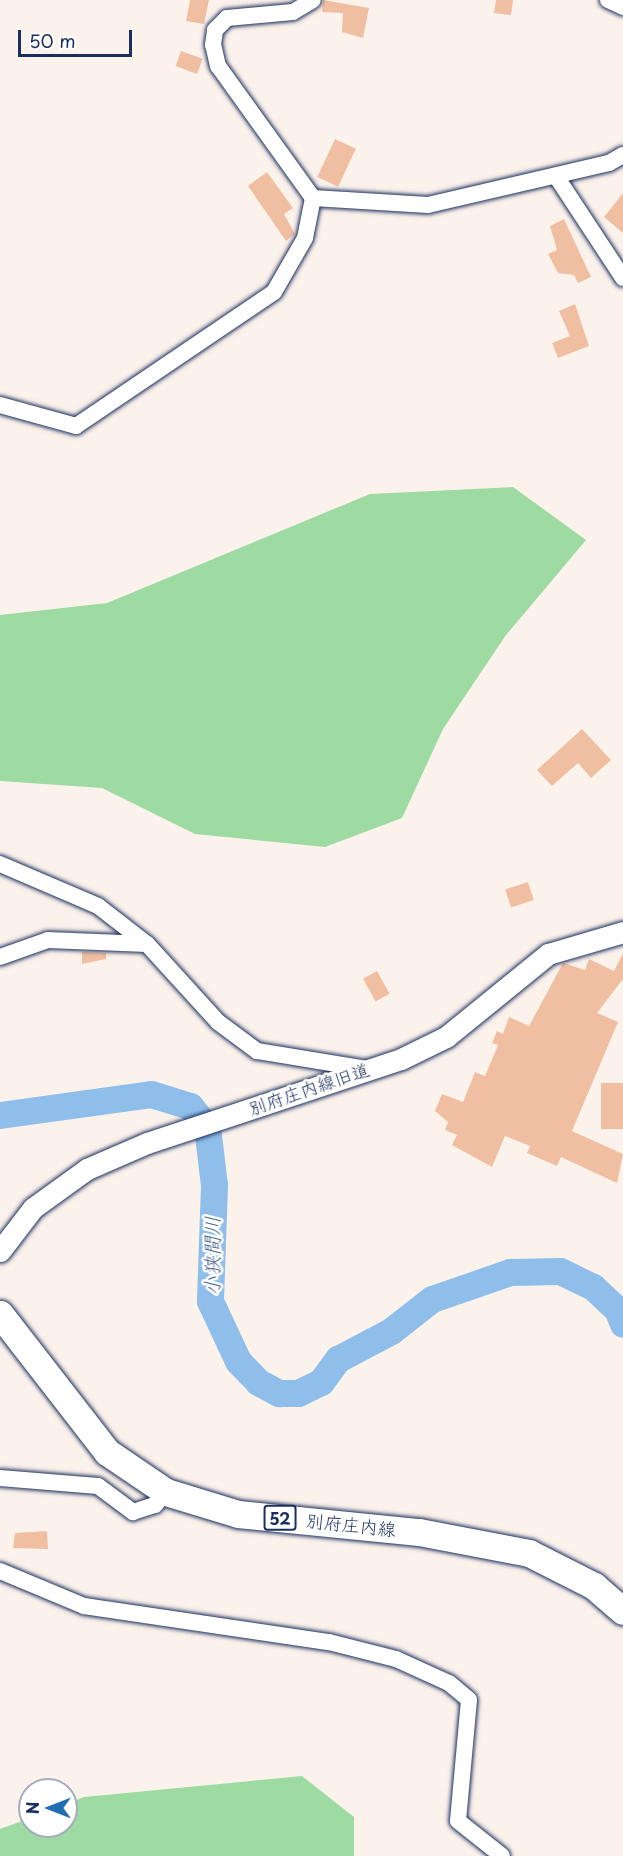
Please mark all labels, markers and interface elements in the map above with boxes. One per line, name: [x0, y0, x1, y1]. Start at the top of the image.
scale bar: [21, 18, 135, 56]
text: 50 m: [29, 27, 76, 54]
street label: 別府庄内線旧道: [246, 1058, 372, 1120]
water label: 小狭間川: [200, 1216, 224, 1296]
road number: 52: [264, 1505, 296, 1531]
street label: 別府庄内線: [305, 1510, 397, 1540]
north arrow: [18, 1778, 78, 1838]
text: N: [20, 1802, 44, 1814]

